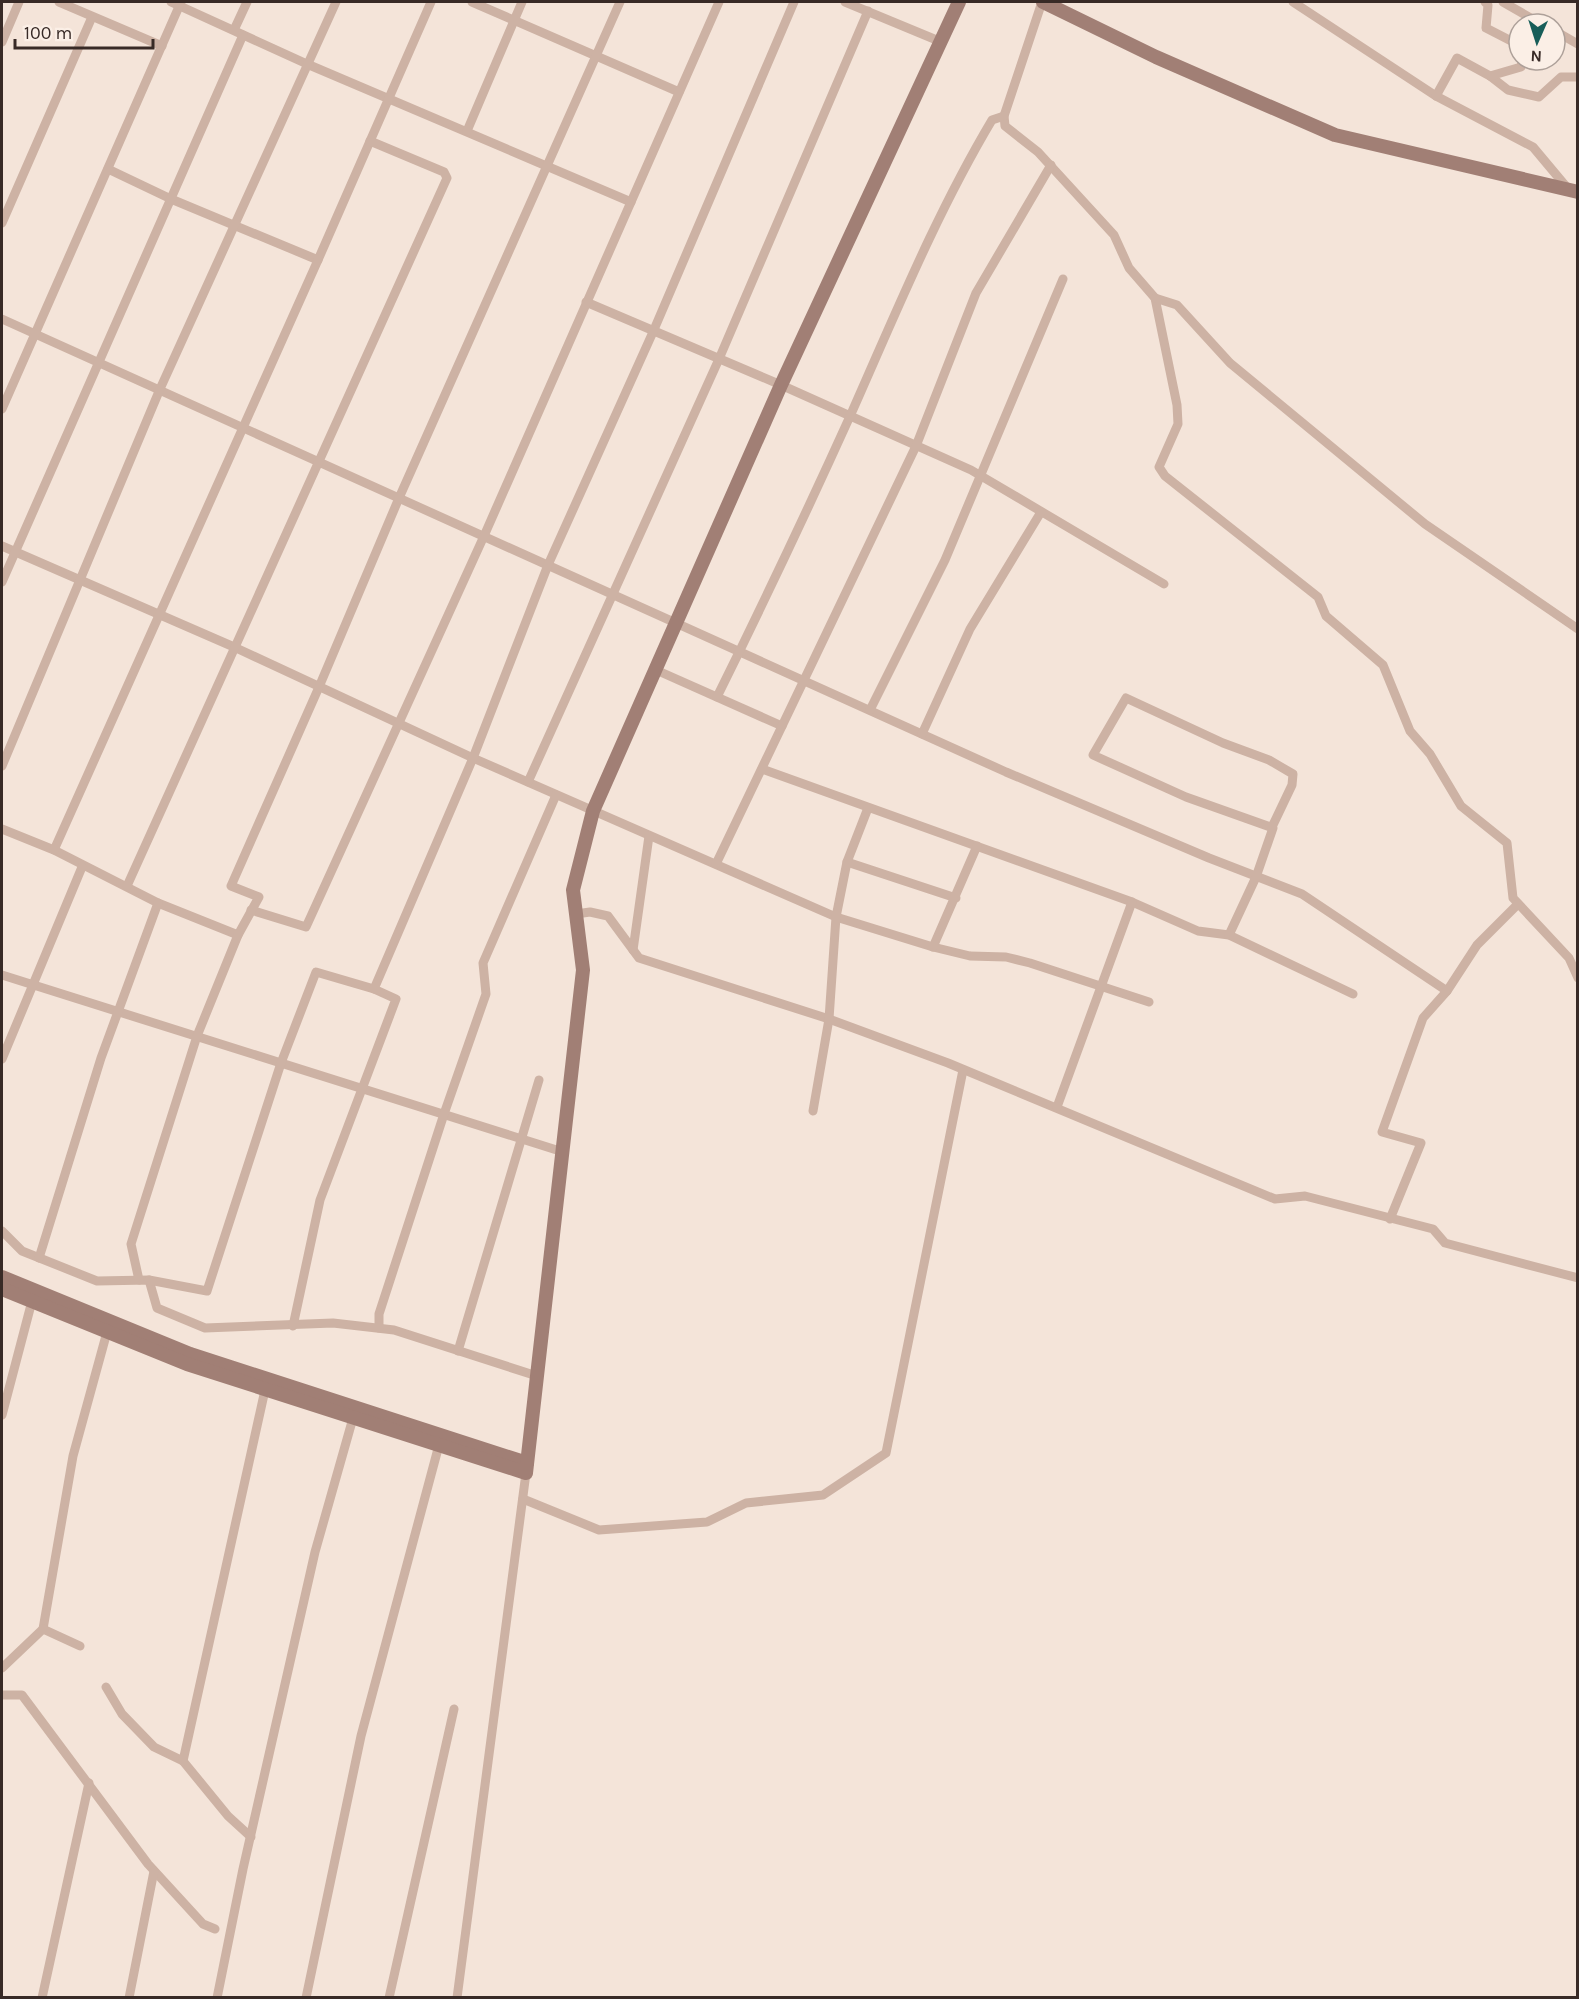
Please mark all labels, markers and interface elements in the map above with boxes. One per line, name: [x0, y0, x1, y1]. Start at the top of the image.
scale bar: [15, 12, 153, 50]
north arrow: [1507, 12, 1567, 72]
text: 100 m: [24, 22, 72, 44]
text: N: [1530, 47, 1542, 66]

